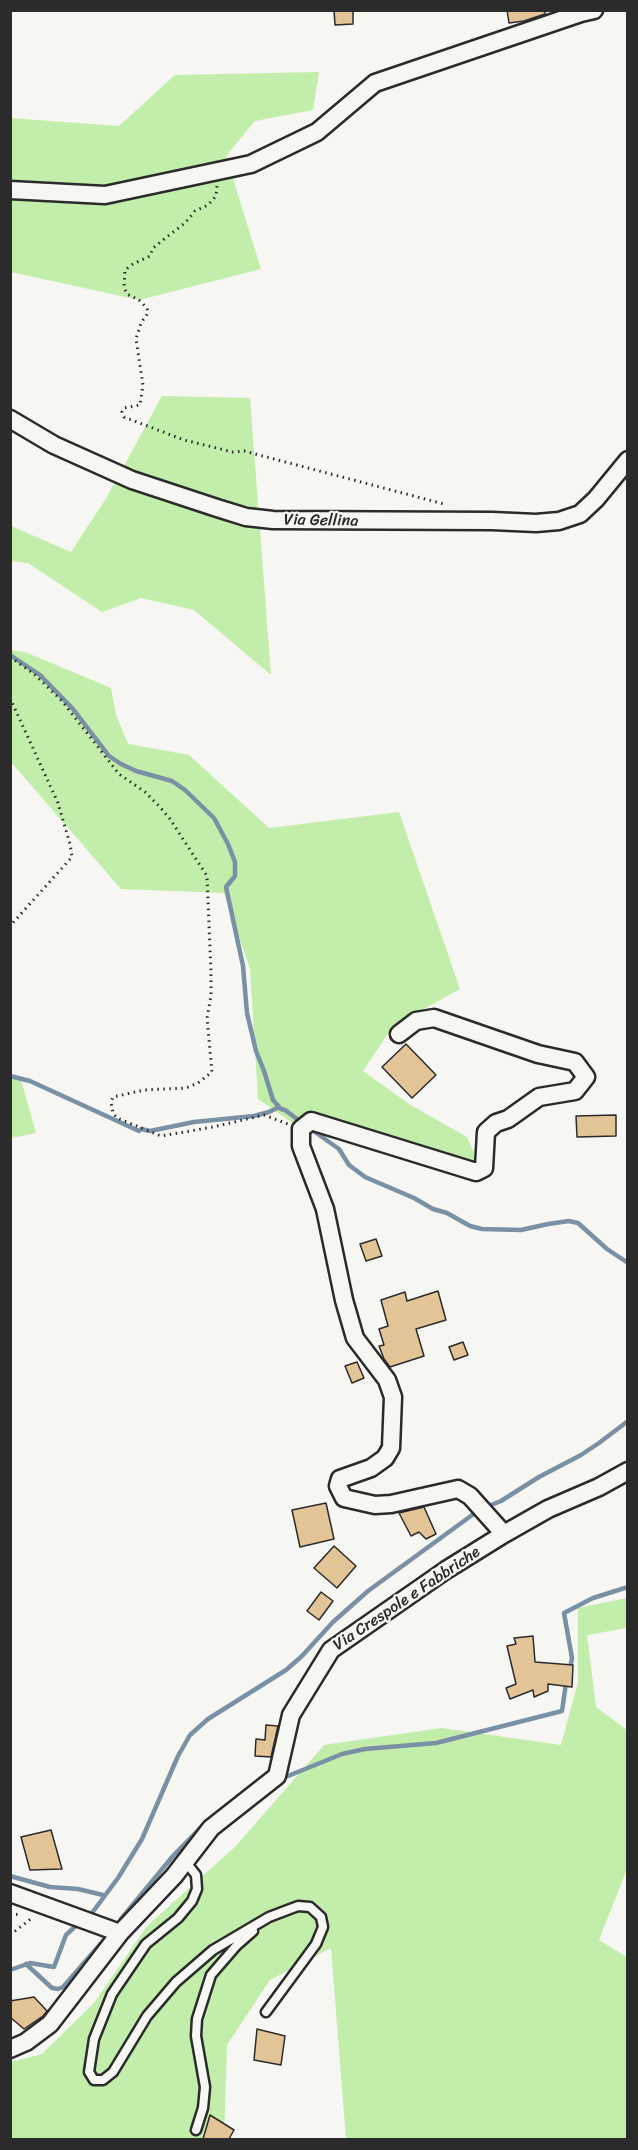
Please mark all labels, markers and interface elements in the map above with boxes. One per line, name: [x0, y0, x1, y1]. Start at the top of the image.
street label: Via Gellina: [284, 511, 358, 531]
street label: Via Crespole e Fabbriche: [330, 1543, 484, 1655]

